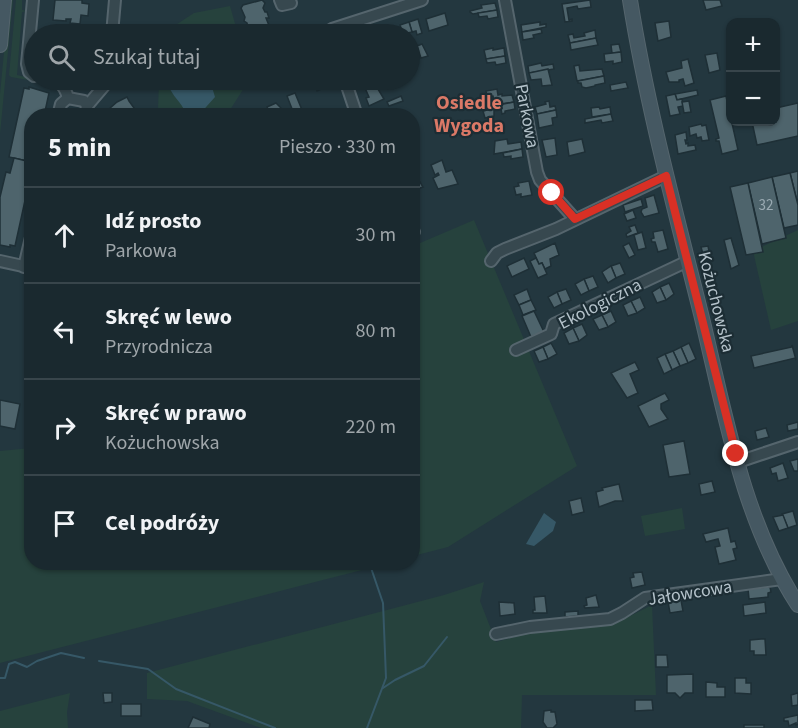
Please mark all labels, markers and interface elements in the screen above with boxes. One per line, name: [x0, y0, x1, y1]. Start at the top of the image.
map controls: [726, 18, 780, 126]
button: +: [726, 18, 780, 72]
search box: [24, 24, 420, 90]
icon: search: [45, 41, 78, 74]
text: Szukaj tutaj: [93, 41, 200, 73]
button: −: [726, 72, 780, 126]
street label: Parkowa: [509, 82, 545, 150]
district label: Osiedle Wygoda: [434, 89, 504, 140]
text: 5 min: [48, 129, 111, 166]
text: Pieszo · 330 m: [279, 133, 396, 161]
route start: [538, 179, 564, 205]
house number: 32: [759, 195, 773, 216]
text: Idź prosto: [105, 205, 202, 237]
icon: ahead: [48, 219, 81, 252]
text: 30 m: [356, 221, 396, 249]
text: Parkowa: [105, 237, 177, 265]
street label: Kożuchowska: [691, 249, 741, 355]
street label: Ekologiczna: [554, 272, 646, 336]
text: Skręć w lewo: [105, 301, 232, 333]
icon: left: [48, 315, 81, 348]
text: 80 m: [356, 317, 396, 345]
text: Przyrodnicza: [105, 333, 213, 361]
text: Skręć w prawo: [105, 397, 247, 429]
icon: right: [48, 411, 81, 444]
text: 220 m: [346, 413, 396, 441]
text: Kożuchowska: [105, 429, 220, 457]
route end: [722, 440, 748, 466]
icon: arrive: [48, 507, 81, 540]
text: Cel podróży: [105, 507, 219, 539]
street label: Jałowcowa: [646, 574, 734, 612]

